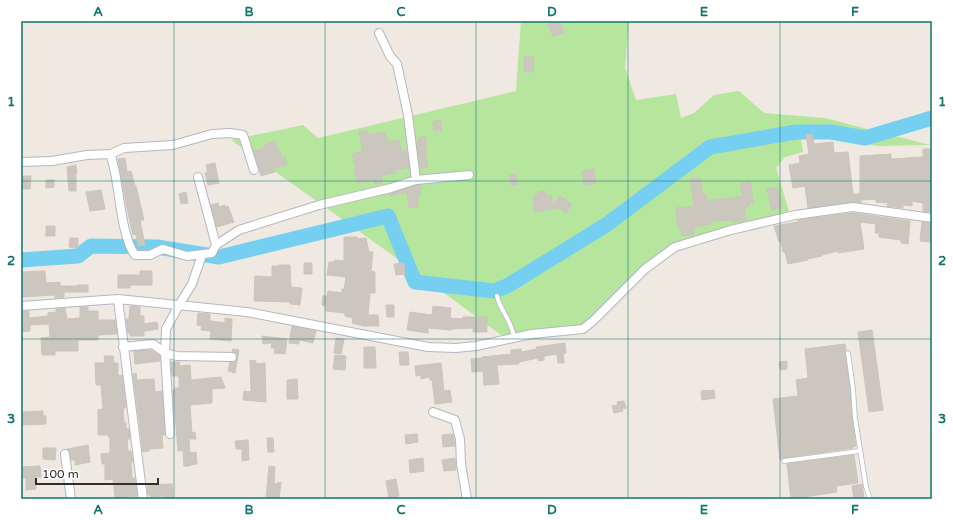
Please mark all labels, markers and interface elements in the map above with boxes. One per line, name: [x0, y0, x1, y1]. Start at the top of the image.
text: A: [93, 4, 103, 20]
text: B: [244, 4, 254, 20]
text: C: [396, 4, 406, 20]
text: D: [547, 4, 557, 20]
text: E: [700, 4, 708, 20]
text: F: [851, 4, 859, 20]
text: 1: [7, 94, 15, 110]
text: 1: [938, 94, 946, 110]
text: 2: [7, 253, 15, 269]
text: 2: [938, 253, 946, 269]
text: 3: [7, 411, 15, 427]
text: 3: [938, 411, 946, 427]
scale bar: [36, 460, 158, 486]
text: 100 m: [42, 467, 79, 481]
text: A: [93, 502, 103, 518]
text: B: [244, 502, 254, 518]
text: C: [396, 502, 406, 518]
text: D: [547, 502, 557, 518]
text: E: [700, 502, 708, 518]
text: F: [851, 502, 859, 518]

